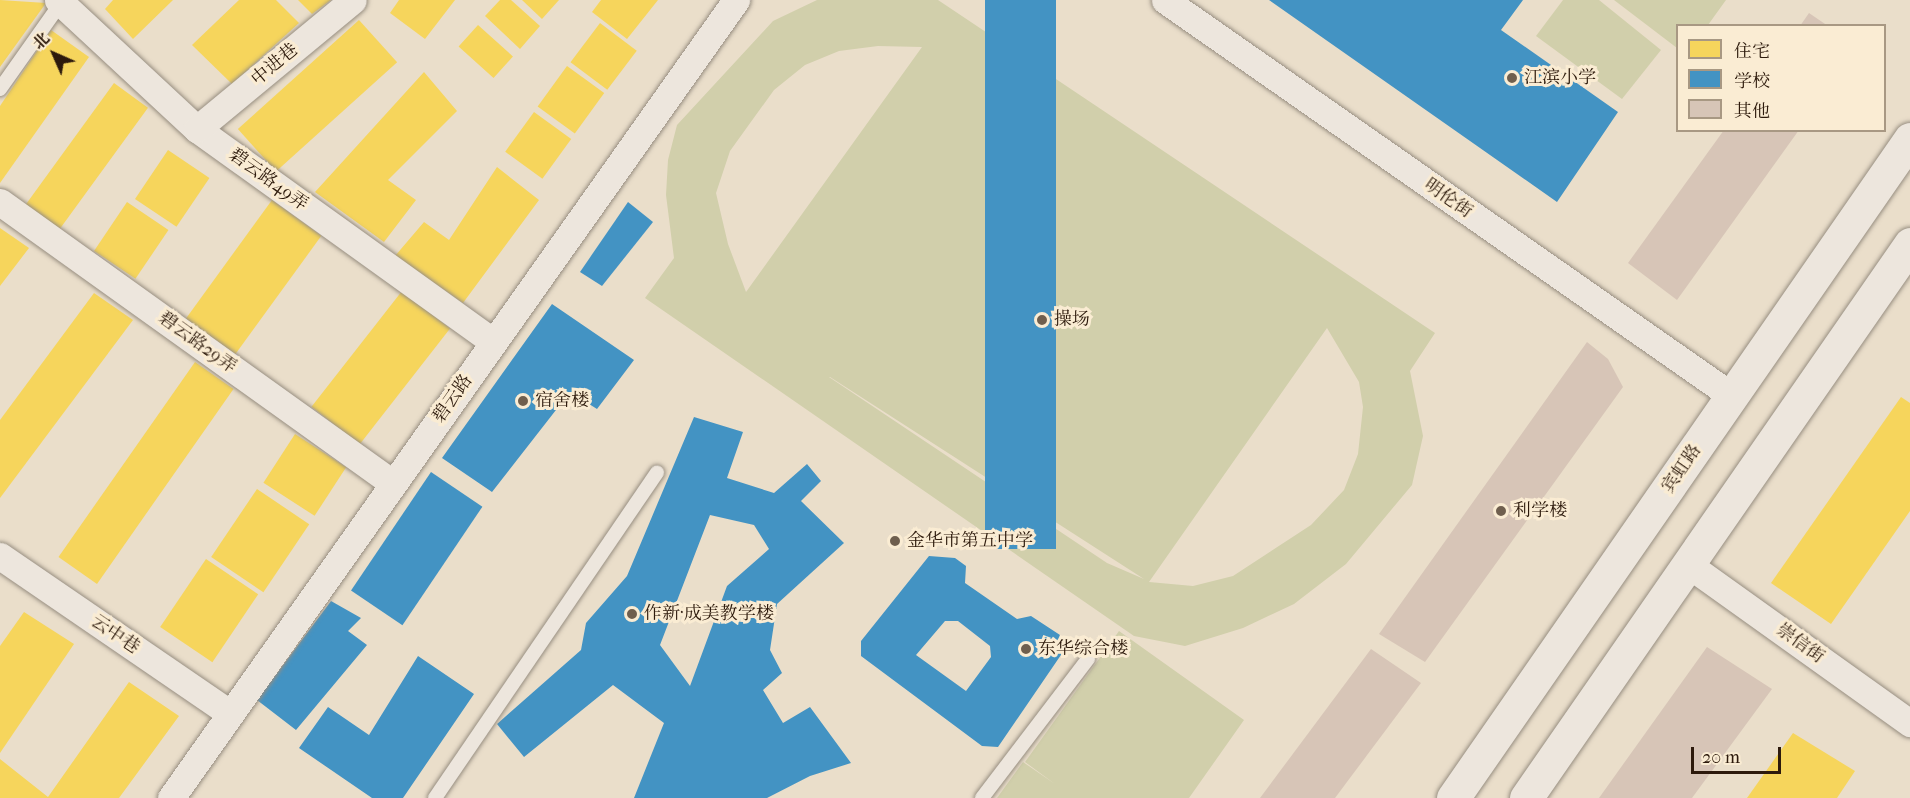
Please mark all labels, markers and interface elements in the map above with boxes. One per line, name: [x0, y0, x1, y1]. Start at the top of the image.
north arrow: [24, 24, 84, 84]
legend: [1676, 24, 1886, 132]
text: 北: [29, 29, 53, 53]
street label: 中进巷: [247, 39, 303, 91]
text: 住宅: [1734, 41, 1770, 62]
place label: 江滨小学: [1524, 67, 1596, 89]
marker: 江滨小学: [1505, 71, 1519, 85]
text: 学校: [1734, 71, 1770, 92]
text: 其他: [1734, 101, 1770, 122]
street label: 碧云路49弄: [224, 144, 312, 216]
street label: 明伦街: [1420, 175, 1476, 223]
street label: 碧云路29弄: [154, 308, 240, 378]
place label: 操场: [1054, 309, 1090, 331]
marker: 操场: [1035, 313, 1049, 327]
street label: 碧云路: [429, 371, 477, 427]
place label: 宿舍楼: [535, 390, 589, 412]
marker: 宿舍楼: [516, 394, 530, 408]
street label: 宾虹路: [1658, 441, 1706, 497]
place label: 利学楼: [1513, 500, 1567, 522]
marker: 利学楼: [1494, 504, 1508, 518]
place label: 金华市第五中学: [907, 530, 1033, 552]
marker: 金华市第五中学: [888, 534, 902, 548]
place label: 作新·成美教学楼: [644, 603, 774, 625]
marker: 作新·成美教学楼: [625, 607, 639, 621]
street label: 云中巷: [87, 611, 143, 659]
street label: 崇信街: [1772, 619, 1828, 669]
place label: 东华综合楼: [1038, 638, 1128, 660]
marker: 东华综合楼: [1019, 642, 1033, 656]
scale bar: [1694, 735, 1784, 773]
text: 20 m: [1702, 747, 1740, 768]

